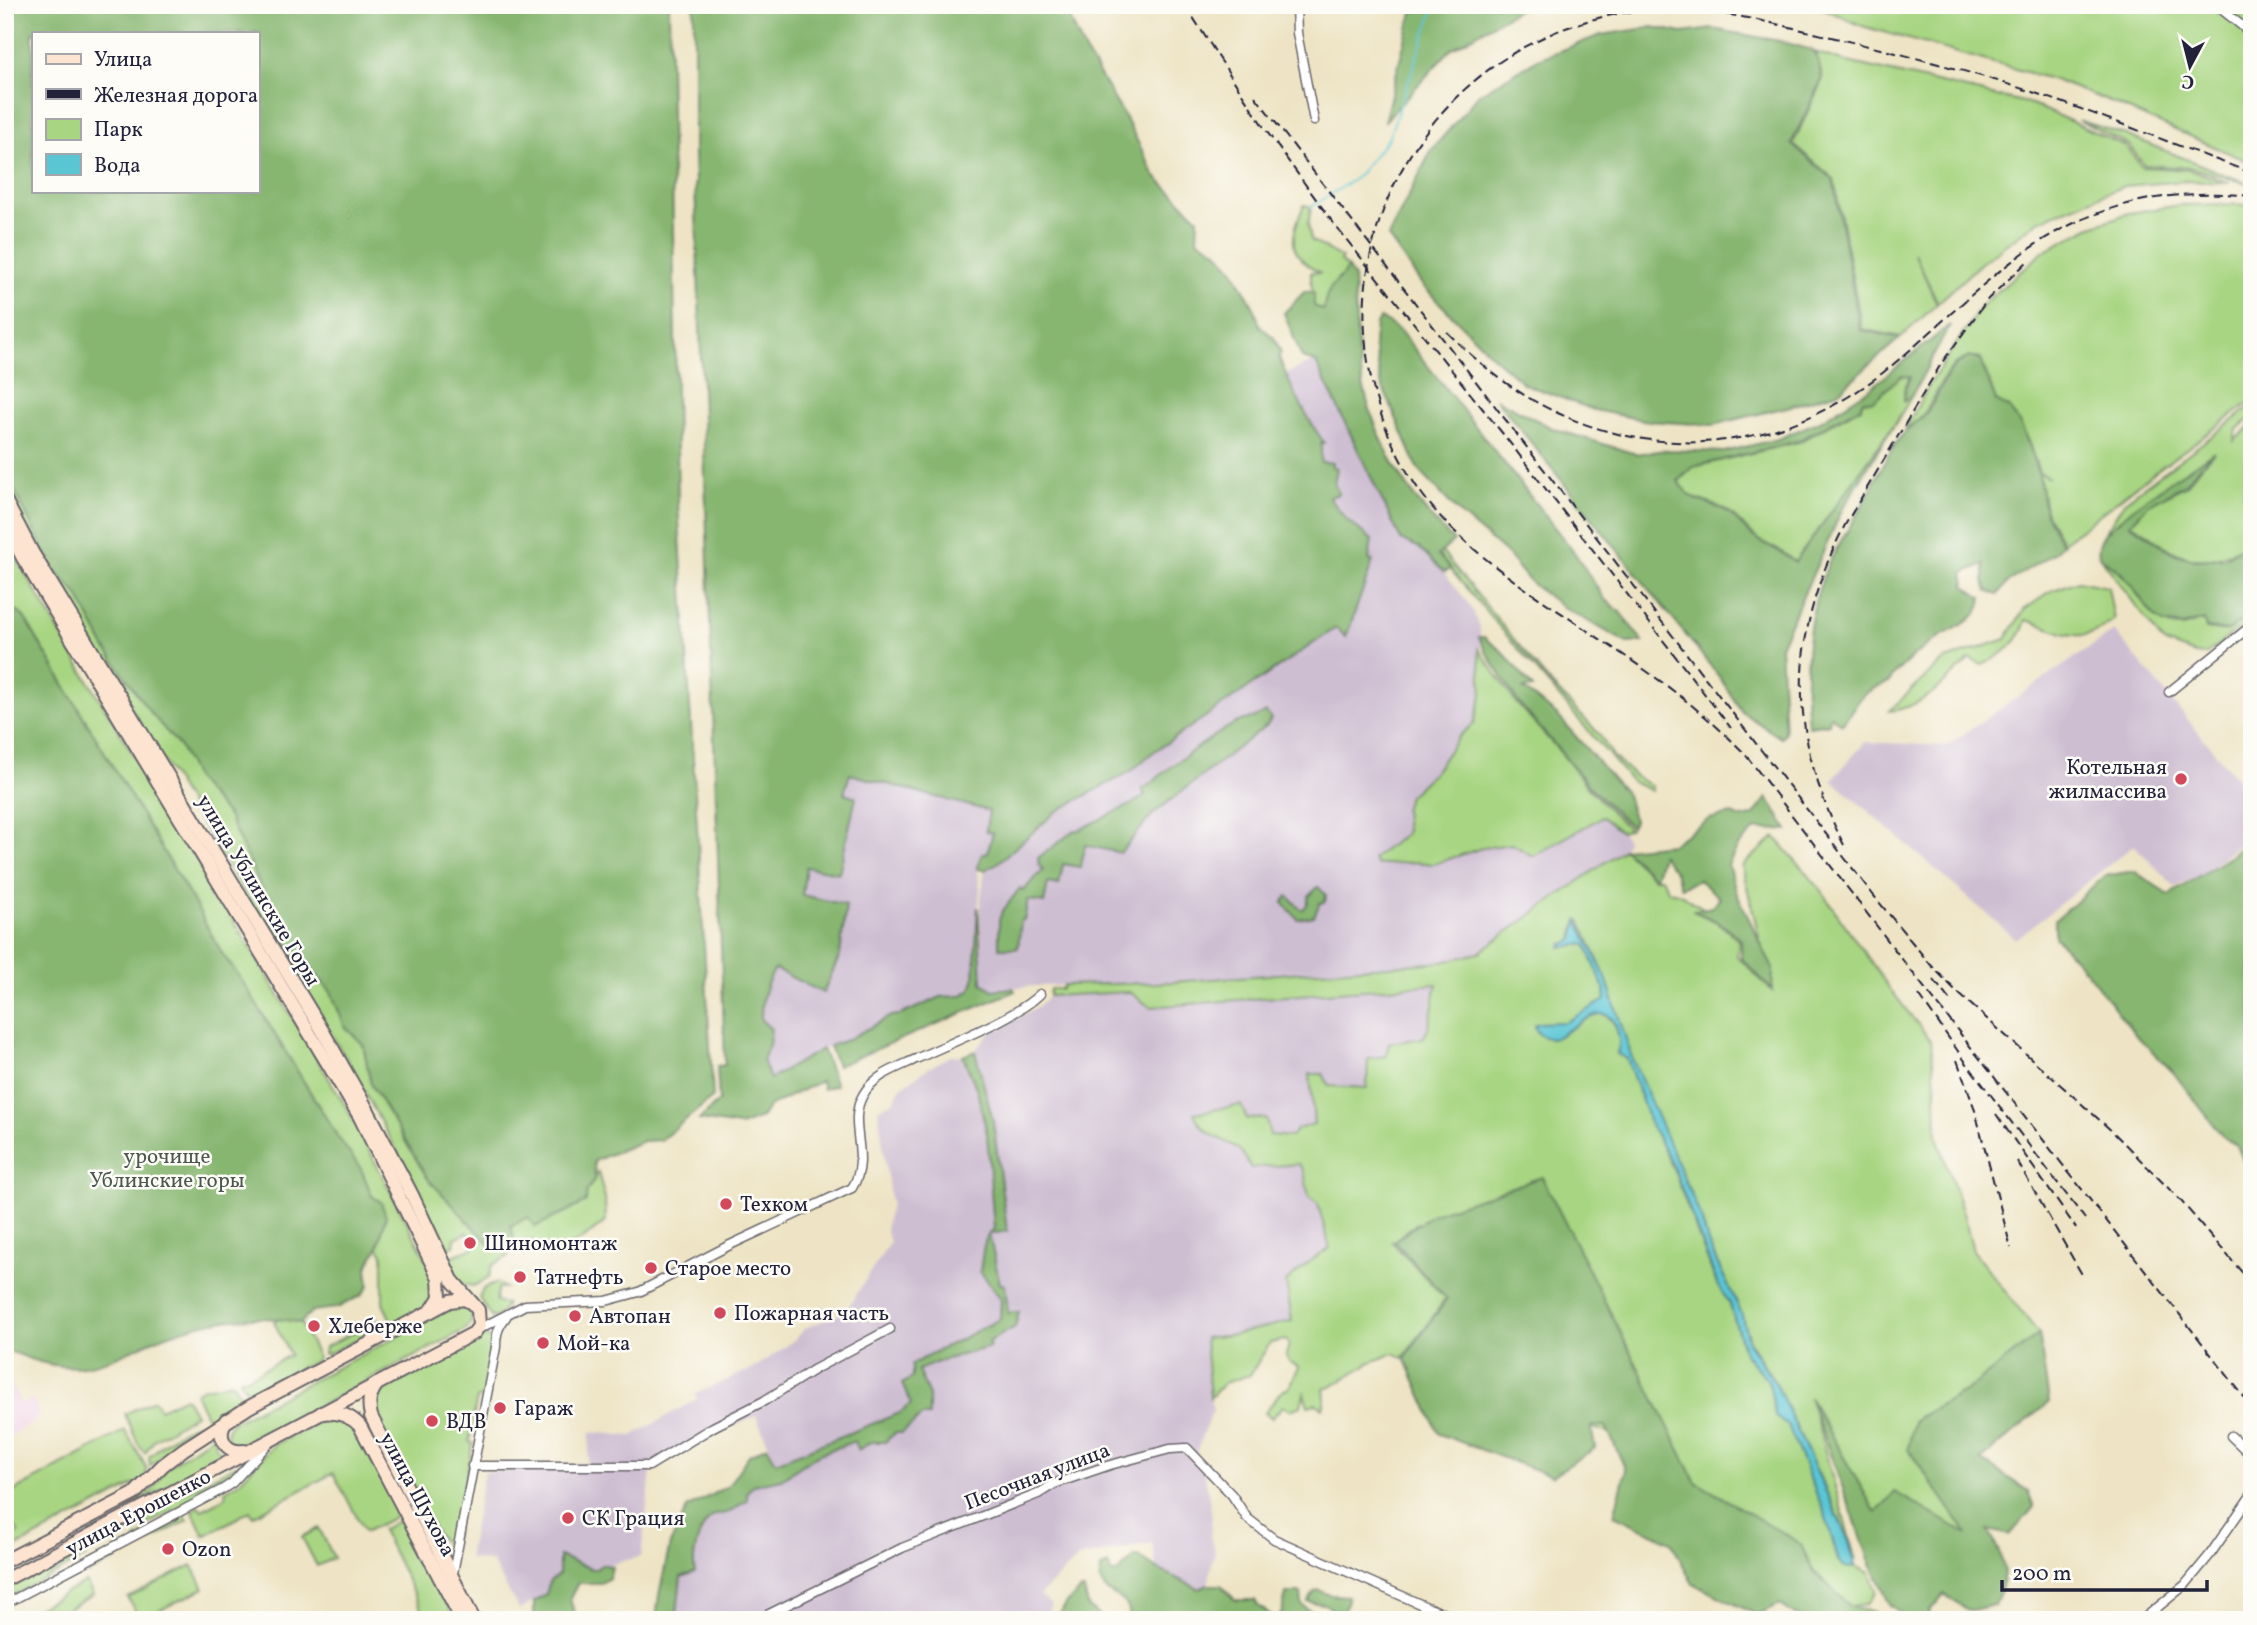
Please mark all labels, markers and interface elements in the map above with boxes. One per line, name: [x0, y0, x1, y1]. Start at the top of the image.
legend: [32, 32, 259, 192]
north arrow: [2156, 32, 2226, 102]
text: Улица: [94, 46, 152, 75]
text: С: [2181, 67, 2196, 95]
text: Железная дорога: [94, 82, 258, 111]
text: Парк: [94, 116, 143, 145]
text: Вода: [94, 152, 141, 181]
place label: Котельная жилмассива: [2049, 754, 2167, 807]
marker: Котельная жилмассива: [2173, 771, 2189, 787]
street label: улица Ублинские Горы: [189, 789, 327, 992]
park label: урочище Ублинские горы: [89, 1143, 245, 1196]
place label: Техком: [740, 1191, 808, 1220]
marker: Техком: [718, 1196, 734, 1212]
place label: Шиномонтаж: [484, 1230, 618, 1259]
marker: Шиномонтаж: [462, 1235, 478, 1251]
place label: Старое место: [665, 1255, 791, 1284]
marker: Старое место: [643, 1260, 659, 1276]
place label: Татнефть: [534, 1264, 624, 1293]
marker: Татнефть: [512, 1269, 528, 1285]
place label: Пожарная часть: [734, 1300, 889, 1329]
place label: Автопан: [589, 1303, 671, 1332]
marker: Пожарная часть: [712, 1305, 728, 1321]
marker: Автопан: [567, 1308, 583, 1324]
place label: Хлеберже: [328, 1313, 422, 1342]
marker: Хлеберже: [306, 1318, 322, 1334]
place label: Мой-ка: [557, 1330, 631, 1359]
marker: Мой-ка: [535, 1335, 551, 1351]
place label: Гараж: [514, 1395, 574, 1424]
marker: Гараж: [492, 1400, 508, 1416]
place label: ВДВ: [446, 1408, 487, 1437]
marker: ВДВ: [424, 1413, 440, 1429]
street label: улица Шухова: [372, 1427, 462, 1562]
street label: Песочная улица: [961, 1436, 1114, 1518]
street label: улица Ерошенко: [61, 1463, 216, 1564]
place label: СК Грация: [582, 1505, 684, 1534]
marker: СК Грация: [560, 1510, 576, 1526]
place label: Ozon: [182, 1536, 232, 1565]
marker: Ozon: [160, 1541, 176, 1557]
scale bar: [2002, 1548, 2206, 1592]
text: 200 m: [2012, 1560, 2072, 1589]

